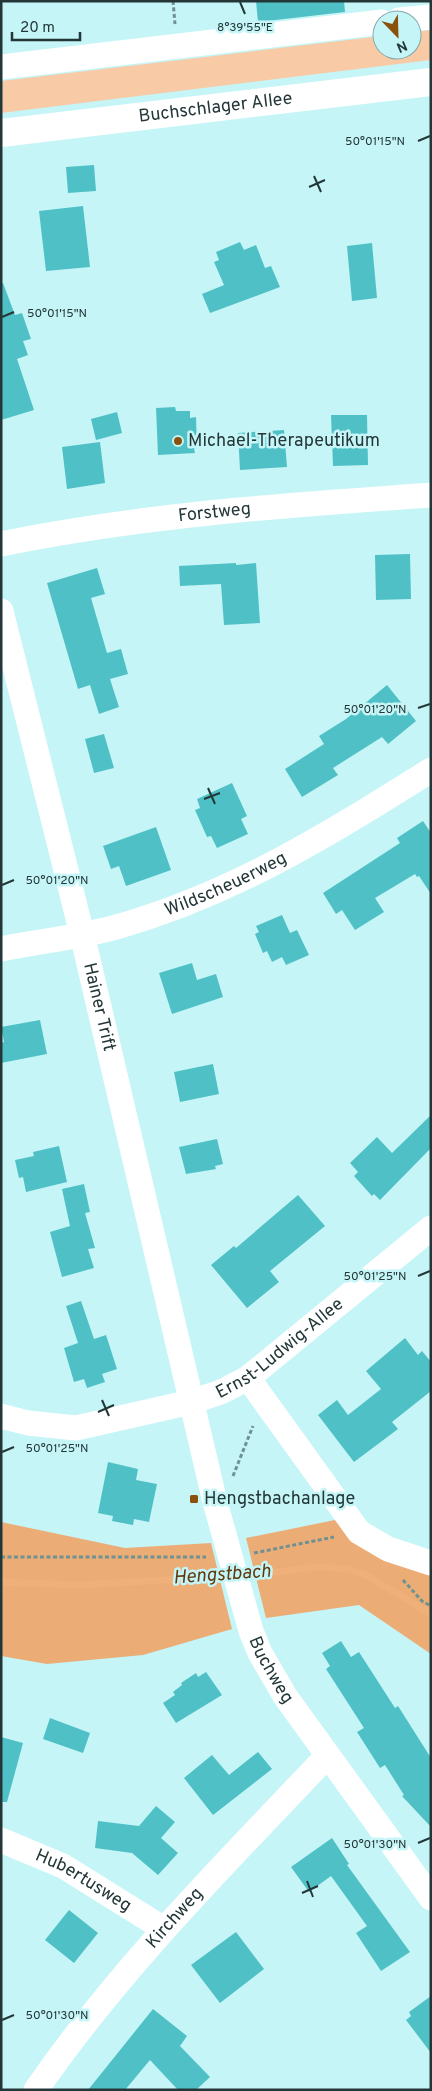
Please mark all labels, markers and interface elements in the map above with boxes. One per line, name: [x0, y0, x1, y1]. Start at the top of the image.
scale bar: [12, 10, 80, 42]
north arrow: [372, 10, 422, 60]
text: 20 m: [20, 19, 55, 38]
text: 8°39'55"E: [217, 20, 273, 36]
text: N: [394, 36, 409, 55]
street label: Buchschlager Allee: [137, 87, 294, 128]
text: 50°01'15"N: [345, 134, 405, 150]
text: 50°01'15"N: [27, 306, 87, 322]
place label: Michael-Therapeutikum: [188, 430, 380, 453]
marker: Michael-Therapeutikum: [172, 435, 184, 447]
street label: Forstweg: [177, 497, 252, 528]
text: 50°01'20"N: [343, 702, 407, 718]
street label: Wildscheuerweg: [162, 847, 291, 922]
text: 50°01'20"N: [25, 873, 89, 889]
street label: Hainer Trift: [78, 960, 121, 1054]
text: 50°01'25"N: [344, 1269, 406, 1285]
street label: Ernst-Ludwig-Allee: [212, 1293, 348, 1404]
text: 50°01'25"N: [26, 1441, 88, 1457]
place label: Hengstbachanlage: [204, 1488, 355, 1511]
marker: Hengstbachanlage: [188, 1493, 200, 1505]
water label: Hengstbach: [172, 1560, 272, 1590]
street label: Buchweg: [243, 1633, 298, 1708]
text: 50°01'30"N: [344, 1837, 406, 1853]
street label: Hubertusweg: [32, 1844, 136, 1917]
street label: Kirchweg: [141, 1883, 208, 1954]
text: 50°01'30"N: [26, 2008, 88, 2024]

